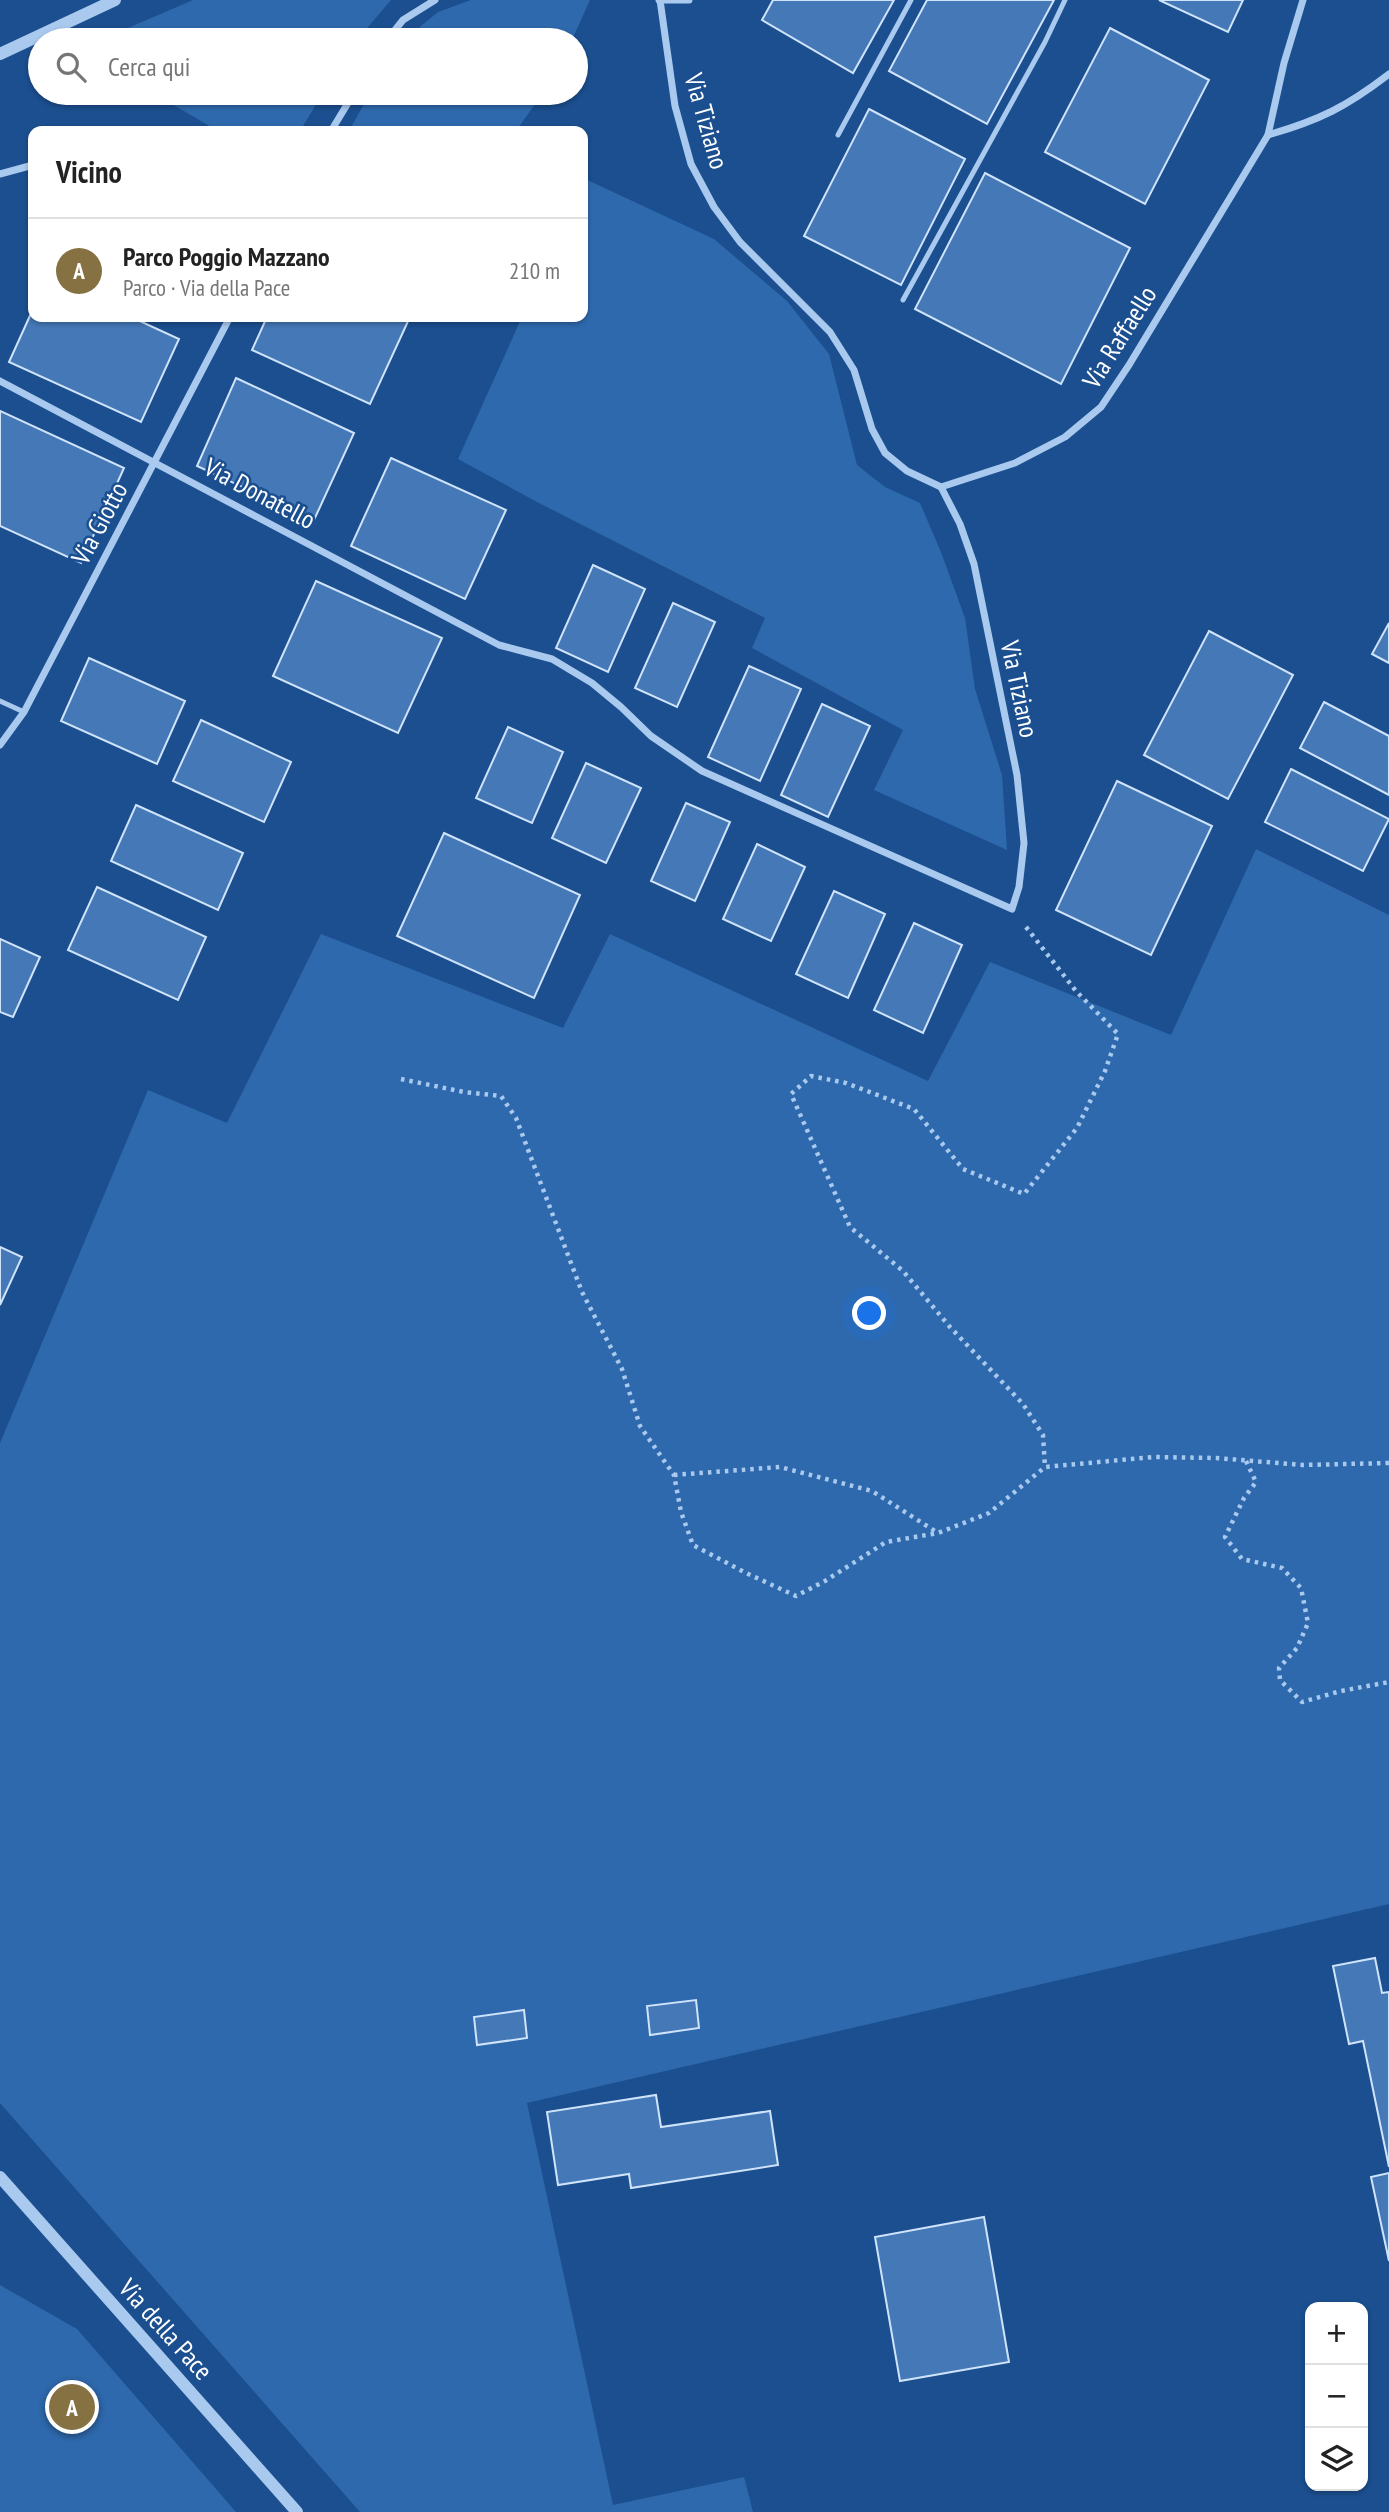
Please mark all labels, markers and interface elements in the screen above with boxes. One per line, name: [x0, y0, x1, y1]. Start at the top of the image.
search box: [28, 28, 588, 105]
icon: search: [52, 48, 90, 86]
text: Cerca qui: [108, 50, 190, 83]
street label: Via Tiziano: [677, 68, 736, 173]
text: Vicino: [56, 152, 122, 191]
text: Parco Poggio Mazzano: [123, 240, 330, 273]
text: A: [73, 256, 85, 285]
text: 210 m: [509, 256, 560, 285]
text: Parco · Via della Pace: [123, 273, 290, 302]
street label: Via Raffaello: [1074, 280, 1163, 395]
street label: Via Donatello: [198, 449, 321, 536]
street label: Via Giotto: [63, 476, 134, 571]
street label: Via Tiziano: [993, 637, 1046, 740]
your location: [852, 1296, 886, 1330]
street label: Via della Pace: [111, 2271, 220, 2386]
map controls: [1305, 2302, 1368, 2491]
button: +: [1305, 2302, 1368, 2365]
button: −: [1305, 2365, 1368, 2428]
pin: A: [49, 2381, 95, 2433]
button: layers: [1305, 2428, 1368, 2491]

